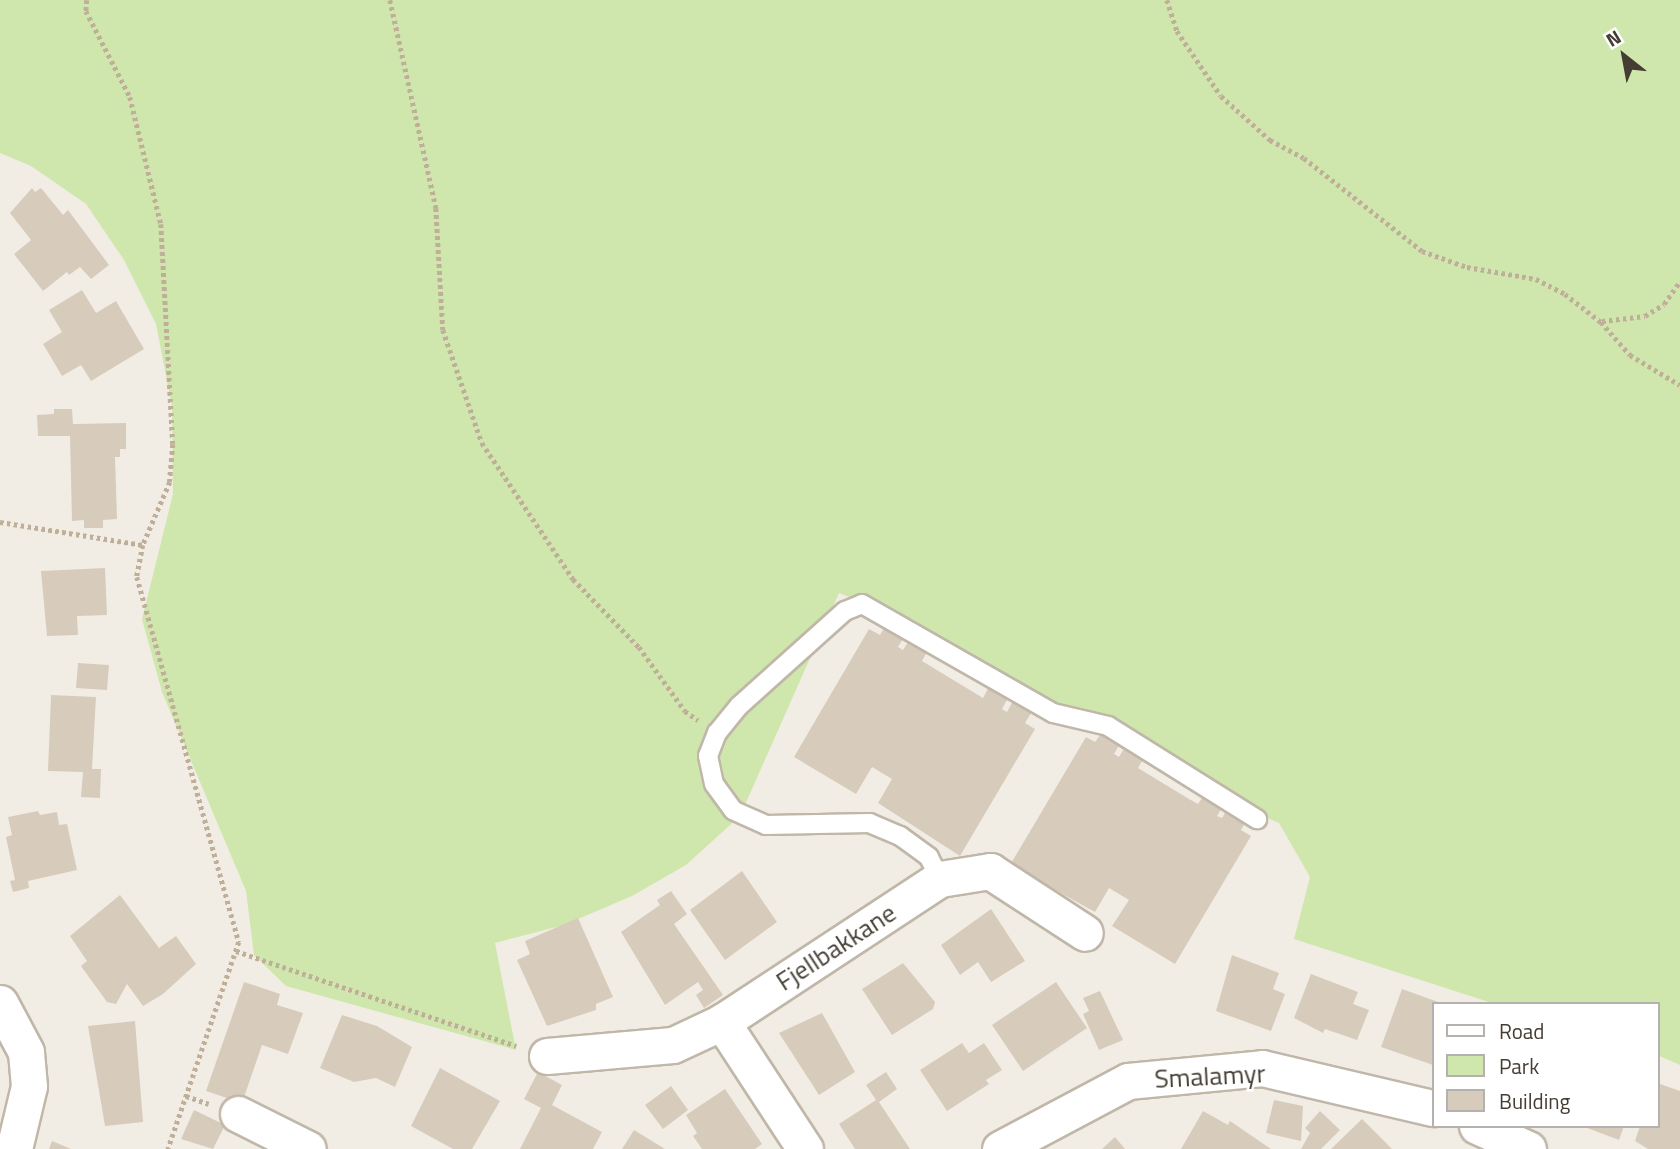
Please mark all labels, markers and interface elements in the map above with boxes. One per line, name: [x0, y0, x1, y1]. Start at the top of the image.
north arrow: [1589, 21, 1659, 91]
text: N: [1600, 22, 1626, 53]
street label: Fjellbakkane: [770, 897, 902, 997]
legend: [1432, 1002, 1659, 1128]
text: Road: [1499, 1015, 1544, 1047]
text: Park: [1499, 1050, 1539, 1082]
street label: Smalamyr: [1154, 1058, 1266, 1094]
text: Building: [1499, 1085, 1570, 1117]

